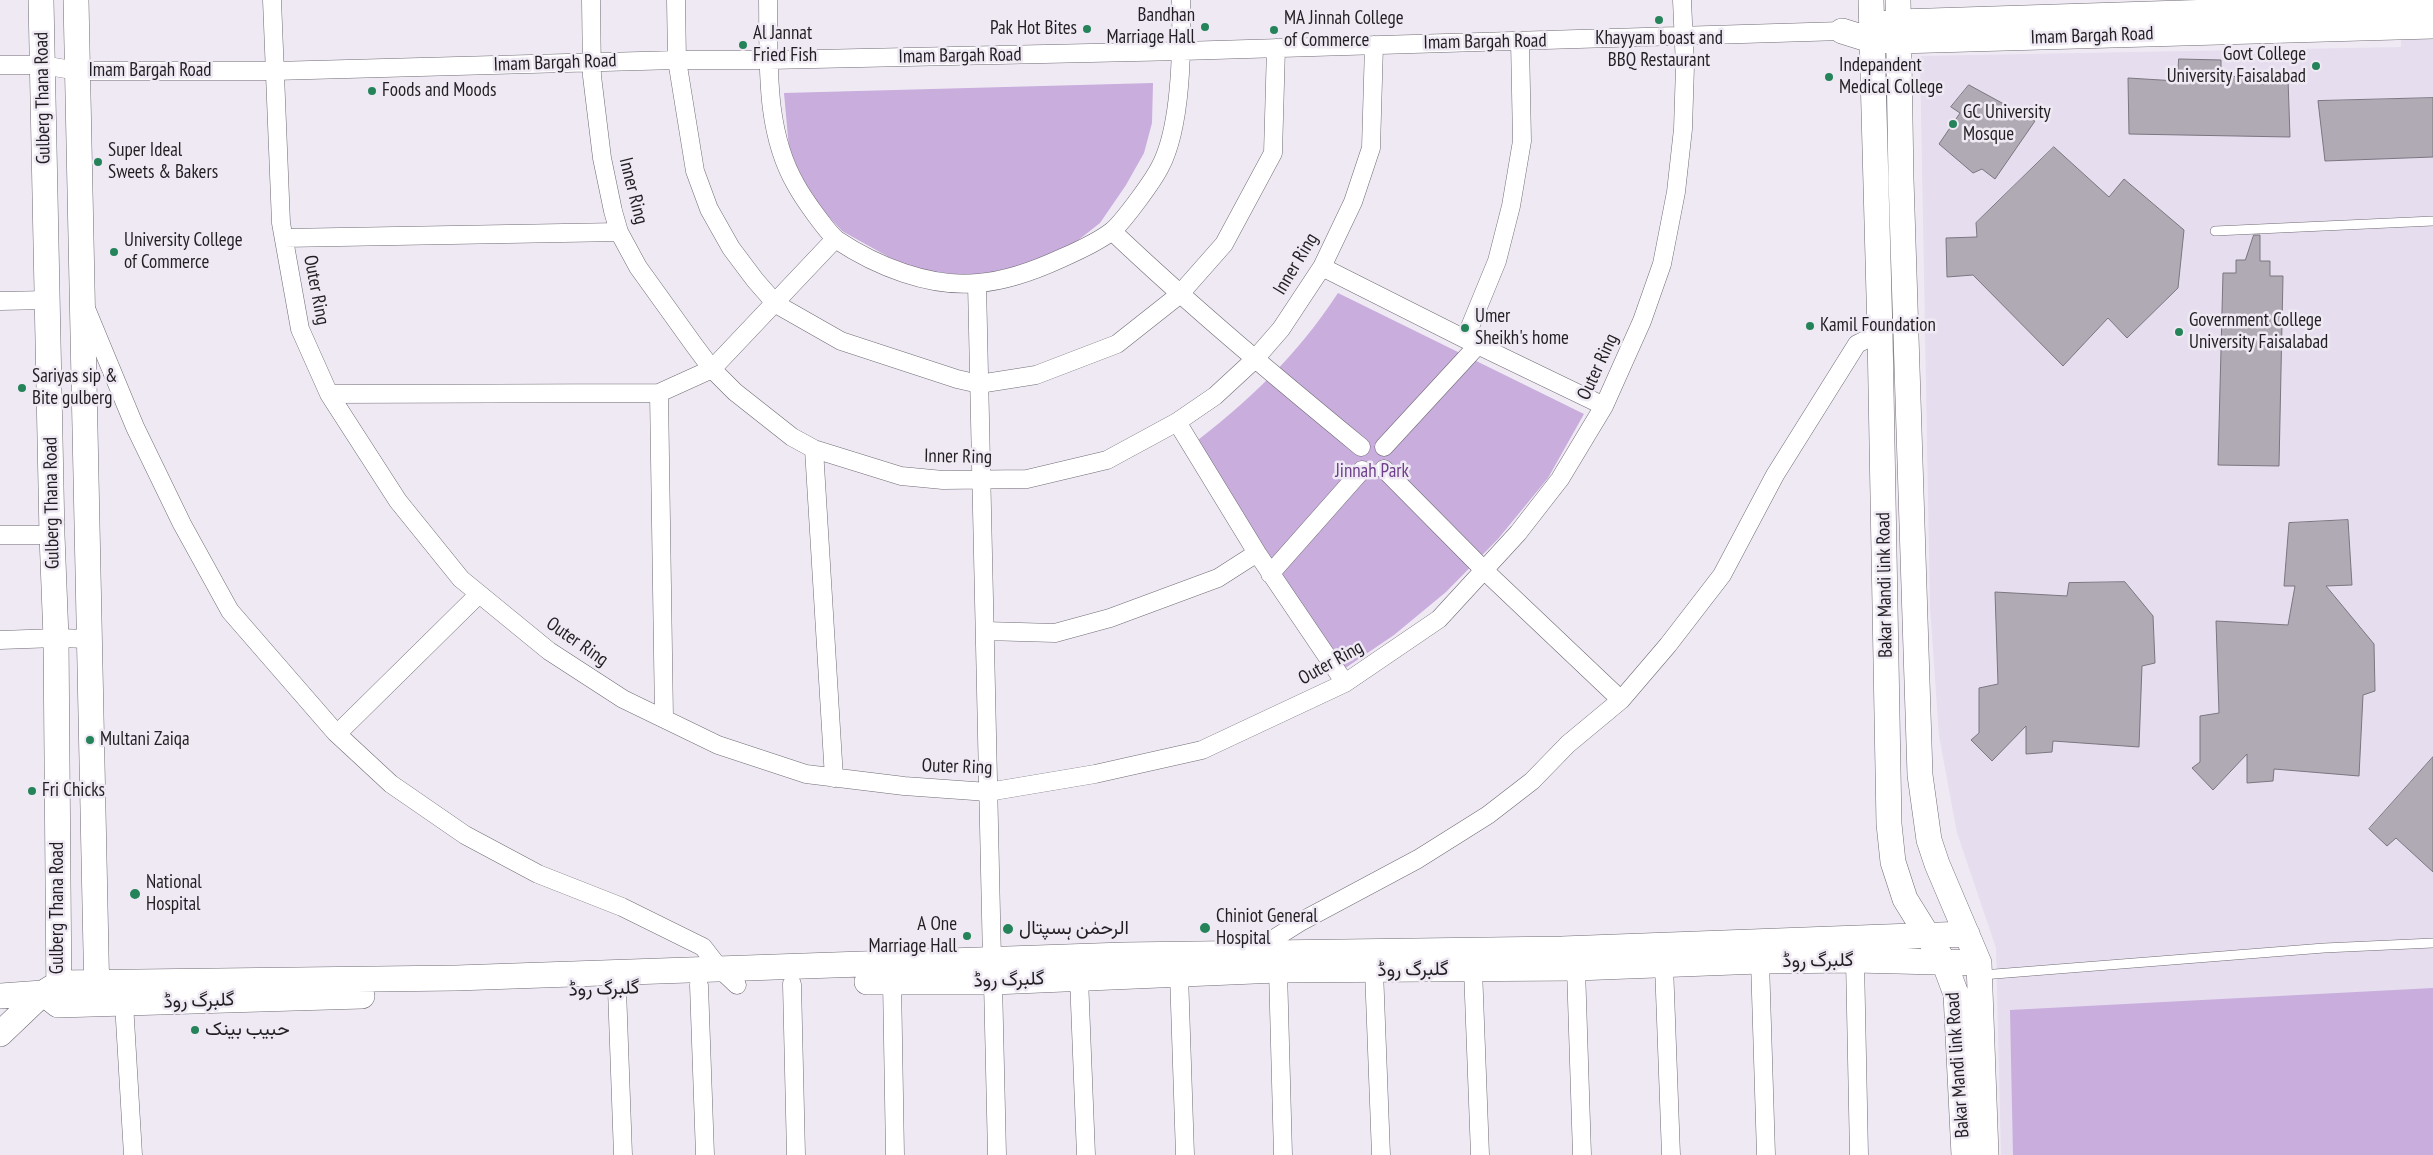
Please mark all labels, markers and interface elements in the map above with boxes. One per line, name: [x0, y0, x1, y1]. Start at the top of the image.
place label: Bandhan Marriage Hall: [1106, 5, 1195, 49]
place label: MA Jinnah College of Commerce: [1284, 8, 1403, 52]
marker: Khayyam boast and BBQ Restaurant: [1653, 14, 1665, 26]
place label: Pak Hot Bites: [990, 18, 1077, 40]
marker: Bandhan Marriage Hall: [1199, 21, 1211, 33]
street label: Imam Bargah Road: [2030, 22, 2154, 50]
place label: Al Jannat Fried Fish: [753, 23, 817, 67]
marker: Pak Hot Bites: [1081, 23, 1093, 35]
marker: MA Jinnah College of Commerce: [1268, 24, 1280, 36]
place label: Khayyam boast and BBQ Restaurant: [1595, 28, 1723, 72]
street label: Imam Bargah Road: [1423, 30, 1547, 54]
street label: Gulberg Thana Road: [30, 32, 56, 164]
marker: Al Jannat Fried Fish: [737, 39, 749, 51]
street label: Imam Bargah Road: [898, 44, 1022, 68]
place label: Govt College University Faisalabad: [2167, 44, 2306, 88]
street label: Imam Bargah Road: [493, 49, 617, 77]
place label: Indepandent Medical College: [1839, 55, 1943, 99]
street label: Imam Bargah Road: [88, 60, 212, 82]
marker: Govt College University Faisalabad: [2310, 60, 2322, 72]
marker: Indepandent Medical College: [1823, 71, 1835, 83]
place label: Foods and Moods: [382, 80, 496, 102]
marker: Foods and Moods: [366, 85, 378, 97]
place label: GC University Mosque: [1963, 102, 2051, 146]
marker: GC University Mosque: [1947, 118, 1959, 130]
place label: Super Ideal Sweets & Bakers: [108, 140, 218, 184]
street label: Inner Ring: [614, 155, 652, 227]
marker: Super Ideal Sweets & Bakers: [92, 156, 104, 168]
street label: Inner Ring: [1269, 229, 1323, 299]
place label: University College of Commerce: [124, 230, 243, 274]
marker: University College of Commerce: [108, 246, 120, 258]
street label: Outer Ring: [298, 253, 334, 327]
place label: Umer Sheikh's home: [1475, 306, 1569, 350]
place label: Government College University Faisalabad: [2189, 310, 2328, 354]
place label: Kamil Foundation: [1820, 315, 1936, 337]
marker: Kamil Foundation: [1804, 320, 1816, 332]
marker: Umer Sheikh's home: [1459, 322, 1471, 334]
marker: Government College University Faisalabad: [2173, 326, 2185, 338]
street label: Outer Ring: [1573, 330, 1623, 404]
place label: Sariyas sip & Bite gulberg: [32, 366, 118, 410]
marker: Sariyas sip & Bite gulberg: [16, 382, 28, 394]
street label: Gulberg Thana Road: [39, 437, 65, 569]
street label: Inner Ring: [924, 445, 992, 469]
park label: Jinnah Park: [1335, 461, 1409, 483]
street label: Bakar Mandi link Road: [1872, 512, 1898, 658]
street label: Outer Ring: [542, 612, 612, 672]
street label: Outer Ring: [1295, 636, 1367, 690]
place label: Multani Zaiqa: [100, 729, 190, 751]
marker: Multani Zaiqa: [84, 734, 96, 746]
street label: Outer Ring: [921, 754, 993, 780]
place label: Fri Chicks: [42, 780, 105, 802]
marker: Fri Chicks: [26, 785, 38, 797]
street label: Gulberg Thana Road: [47, 842, 69, 974]
place label: National Hospital: [146, 872, 202, 916]
marker: National Hospital: [128, 887, 142, 901]
place label: Chiniot General Hospital: [1216, 906, 1318, 950]
place label: A One Marriage Hall: [868, 914, 957, 958]
place label: الرحمٰن ہسپتال: [1019, 918, 1129, 940]
marker: Chiniot General Hospital: [1198, 921, 1212, 935]
marker: الرحمٰن ہسپتال: [1001, 922, 1015, 936]
marker: A One Marriage Hall: [961, 930, 973, 942]
street label: گلبرگ روڈ: [1782, 949, 1854, 973]
street label: گلبرگ روڈ: [1377, 958, 1449, 982]
street label: گلبرگ روڈ: [973, 967, 1045, 993]
street label: گلبرگ روڈ: [568, 976, 640, 1002]
street label: گلبرگ روڈ: [163, 988, 235, 1014]
street label: Bakar Mandi link Road: [1942, 991, 1974, 1139]
place label: حبیب بینک: [205, 1019, 290, 1041]
marker: حبیب بینک: [189, 1024, 201, 1036]

